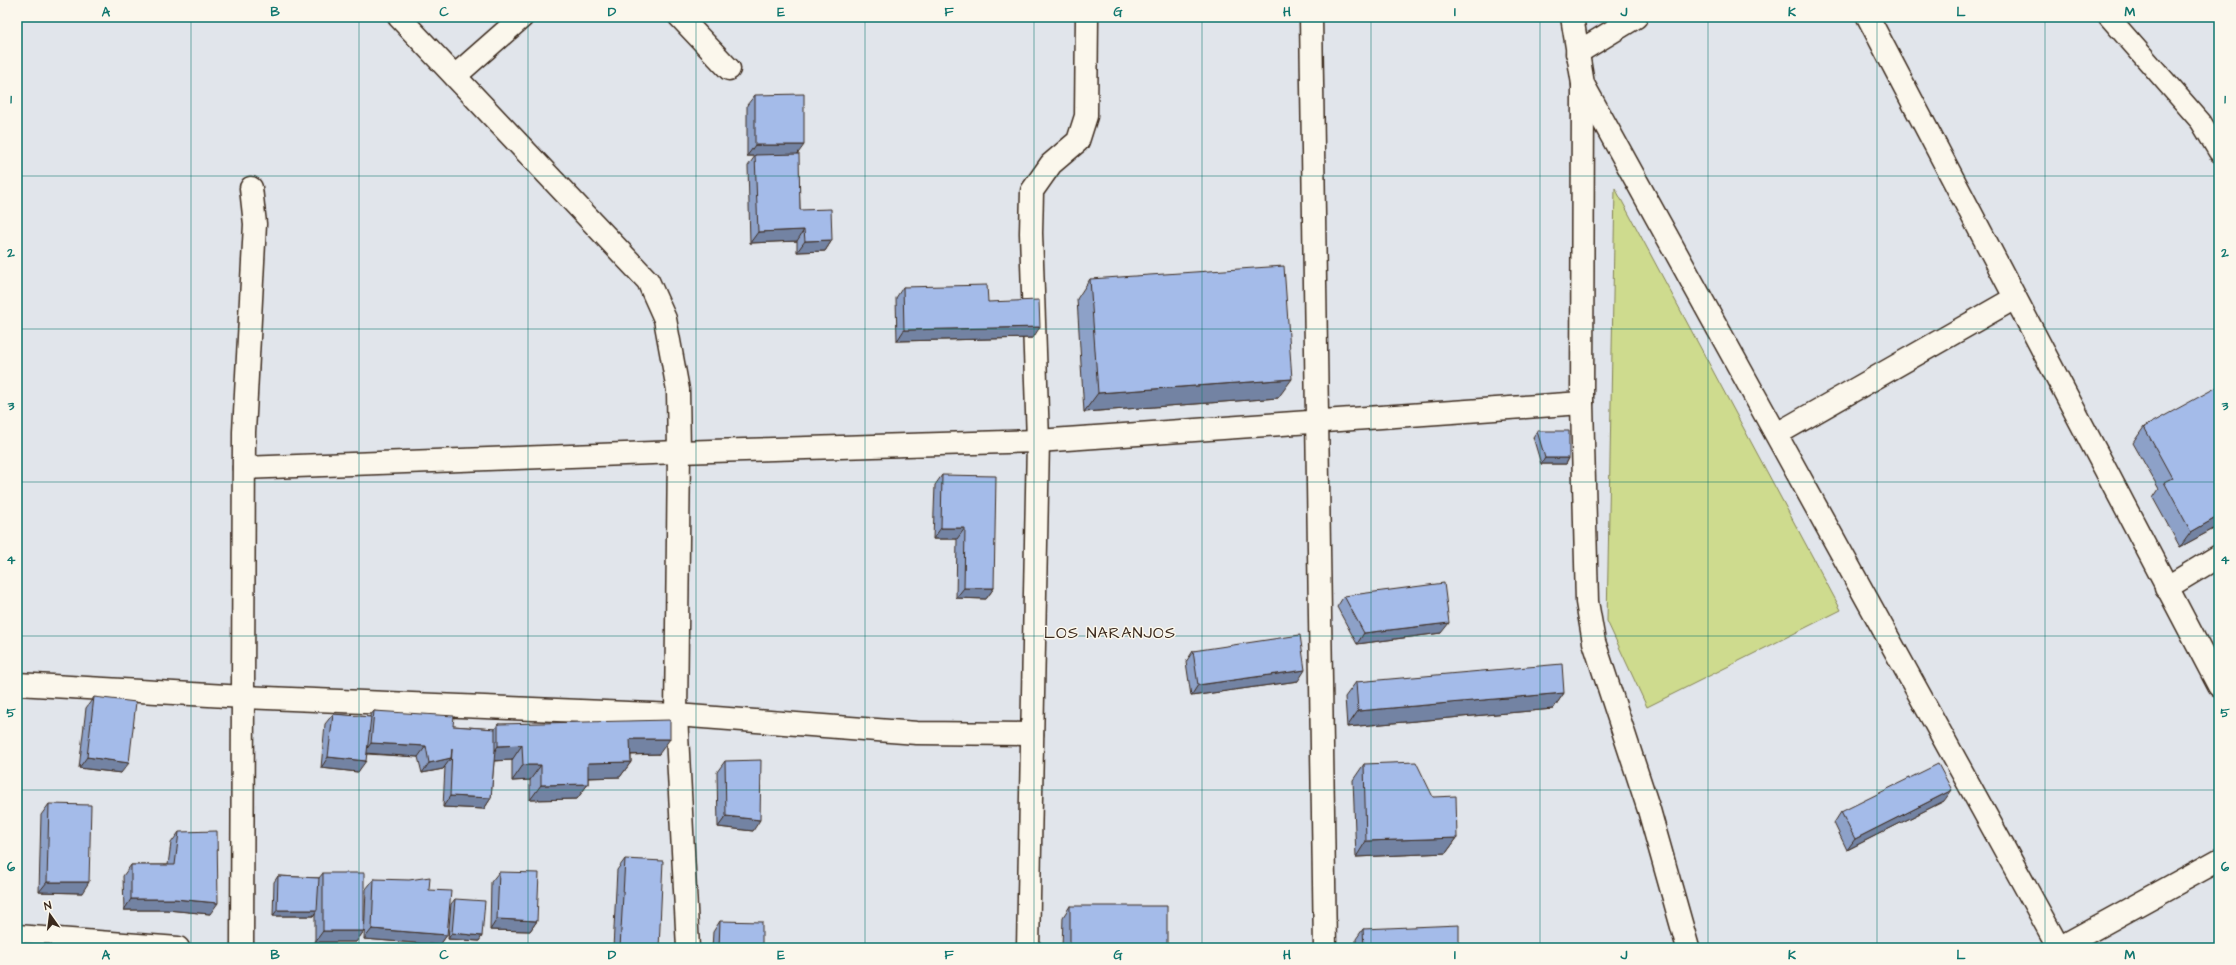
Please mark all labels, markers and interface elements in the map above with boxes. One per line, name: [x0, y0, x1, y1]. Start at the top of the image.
text: A: [102, 3, 111, 21]
text: B: [270, 3, 280, 21]
text: C: [439, 3, 449, 21]
text: D: [608, 3, 617, 21]
text: E: [777, 3, 785, 21]
text: F: [944, 3, 954, 21]
text: G: [1113, 3, 1123, 21]
text: H: [1283, 3, 1291, 21]
text: I: [1454, 3, 1456, 21]
text: J: [1620, 3, 1628, 21]
text: K: [1788, 3, 1796, 21]
text: L: [1956, 3, 1966, 21]
text: M: [2125, 3, 2136, 21]
text: 1: [10, 90, 12, 108]
text: 1: [2224, 90, 2226, 108]
text: 2: [6, 244, 15, 262]
text: 2: [2220, 244, 2229, 262]
text: 3: [7, 397, 15, 415]
text: 3: [2221, 397, 2229, 415]
text: 4: [7, 551, 16, 569]
text: 4: [2221, 551, 2230, 569]
district label: LOS NARANJOS: [1044, 622, 1176, 644]
text: 5: [6, 704, 16, 722]
text: 5: [2220, 704, 2230, 722]
text: 6: [7, 858, 16, 876]
text: 6: [2221, 858, 2230, 876]
north arrow: [30, 895, 70, 935]
text: N: [43, 898, 53, 914]
text: A: [102, 946, 111, 964]
text: B: [270, 946, 280, 964]
text: C: [439, 946, 449, 964]
text: D: [608, 946, 617, 964]
text: E: [777, 946, 785, 964]
text: F: [944, 946, 954, 964]
text: G: [1113, 946, 1123, 964]
text: H: [1283, 946, 1291, 964]
text: I: [1454, 946, 1456, 964]
text: J: [1620, 946, 1628, 964]
text: K: [1788, 946, 1796, 964]
text: L: [1956, 946, 1966, 964]
text: M: [2125, 946, 2136, 964]

